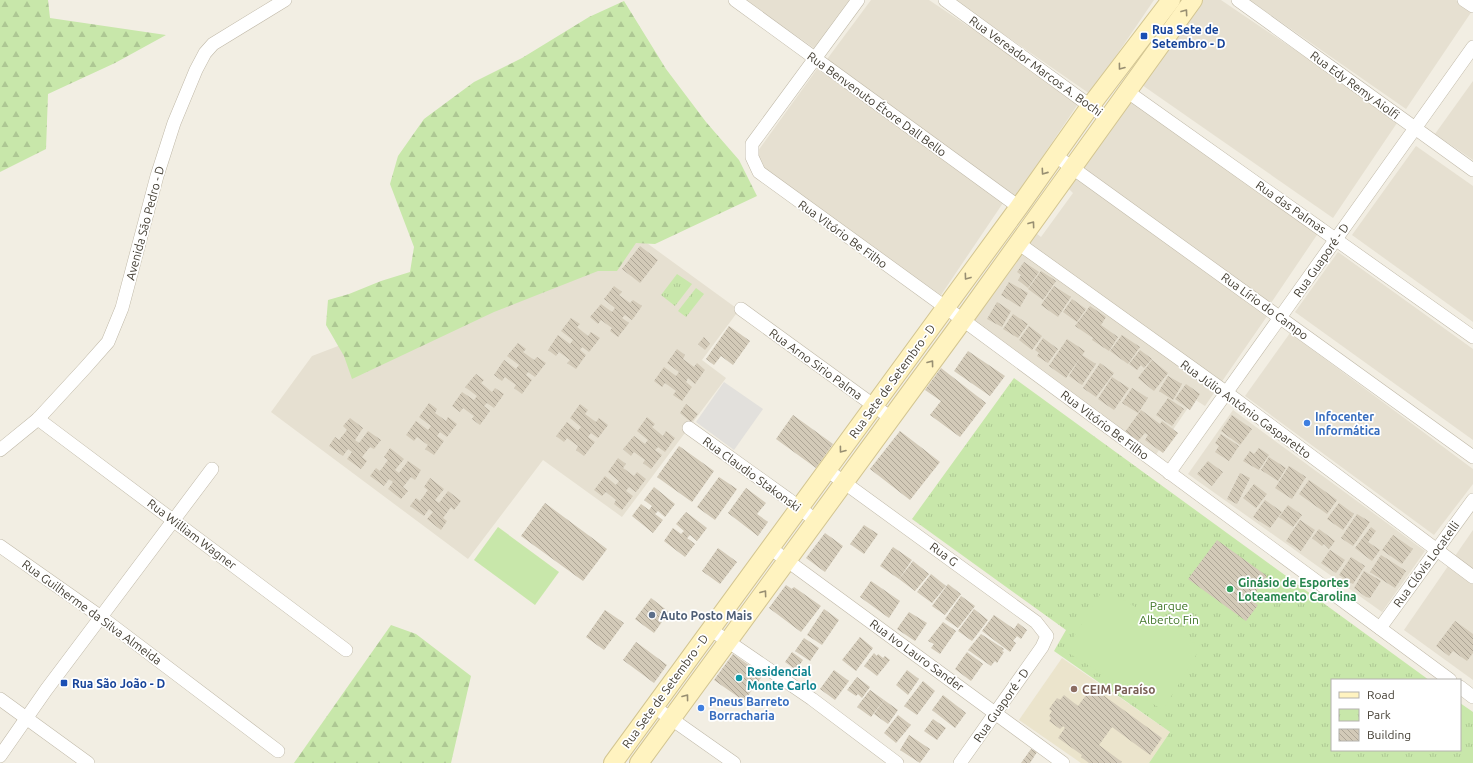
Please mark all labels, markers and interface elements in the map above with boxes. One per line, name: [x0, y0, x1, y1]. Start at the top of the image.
one-way arrow: [1180, 9, 1187, 16]
street label: Rua Vereador Marcos A. Bochi: [967, 13, 1105, 119]
place label: Rua Sete de Setembro - D: [1152, 23, 1226, 50]
marker: Rua Sete de Setembro - D: [1139, 31, 1149, 41]
street label: Rua Edy Remy Aiolfi: [1308, 48, 1402, 122]
street label: Rua Benvenuto Étore Dall Bello: [805, 49, 949, 159]
one-way arrow: [1118, 63, 1125, 70]
street label: Avenida São Pedro - D: [123, 165, 167, 281]
one-way arrow: [1041, 168, 1049, 175]
street label: Rua das Palmas: [1253, 178, 1329, 236]
street label: Rua Vitório Be Filho: [796, 197, 890, 271]
one-way arrow: [1027, 221, 1035, 228]
street label: Rua Guaporé - D: [1291, 221, 1351, 299]
street label: Rua Lírio do Campo: [1219, 270, 1311, 342]
one-way arrow: [965, 272, 972, 279]
street label: Rua Sete de Setembro - D: [846, 322, 938, 440]
street label: Rua Arno Sirio Palma: [767, 326, 865, 402]
street label: Rua Júlio Antônio Gasparetto: [1178, 357, 1314, 461]
one-way arrow: [926, 361, 933, 368]
street label: Rua Vitório Be Filho: [1059, 388, 1151, 462]
place label: Infocenter Informática: [1315, 410, 1380, 437]
marker: Infocenter Informática: [1302, 418, 1312, 428]
street label: Rua Claudio Stakonski: [701, 434, 803, 514]
one-way arrow: [840, 446, 847, 453]
street label: Rua William Wagner: [145, 496, 239, 572]
street label: Rua Clóvis Locatelli: [1391, 519, 1462, 609]
street label: Rua G: [928, 540, 960, 568]
street label: Rua Guilherme da Silva Almeida: [20, 557, 164, 667]
place label: Ginásio de Esportes Loteamento Carolina: [1238, 576, 1356, 603]
marker: Ginásio de Esportes Loteamento Carolina: [1225, 584, 1235, 594]
one-way arrow: [759, 590, 767, 597]
park label: Parque Alberto Fin: [1139, 599, 1199, 626]
place label: Auto Posto Mais: [660, 609, 752, 622]
marker: Auto Posto Mais: [647, 610, 657, 620]
street label: Rua Ivo Lauro Sander: [868, 617, 967, 694]
street label: Rua Sete de Setembro - D: [619, 632, 711, 750]
place label: Residencial Monte Carlo: [747, 665, 817, 692]
street label: Rua Guaporé - D: [971, 666, 1031, 744]
marker: Residencial Monte Carlo: [734, 673, 744, 683]
place label: Rua São João - D: [72, 677, 165, 690]
marker: Rua São João - D: [59, 678, 69, 688]
legend: [1331, 679, 1461, 751]
place label: CEIM Paraíso: [1082, 683, 1155, 696]
marker: CEIM Paraíso: [1069, 684, 1079, 694]
text: Road: [1367, 688, 1395, 701]
one-way arrow: [682, 695, 689, 702]
place label: Pneus Barreto Borracharia: [709, 695, 789, 722]
marker: Pneus Barreto Borracharia: [696, 703, 706, 713]
text: Park: [1367, 708, 1391, 721]
text: Building: [1367, 728, 1411, 741]

